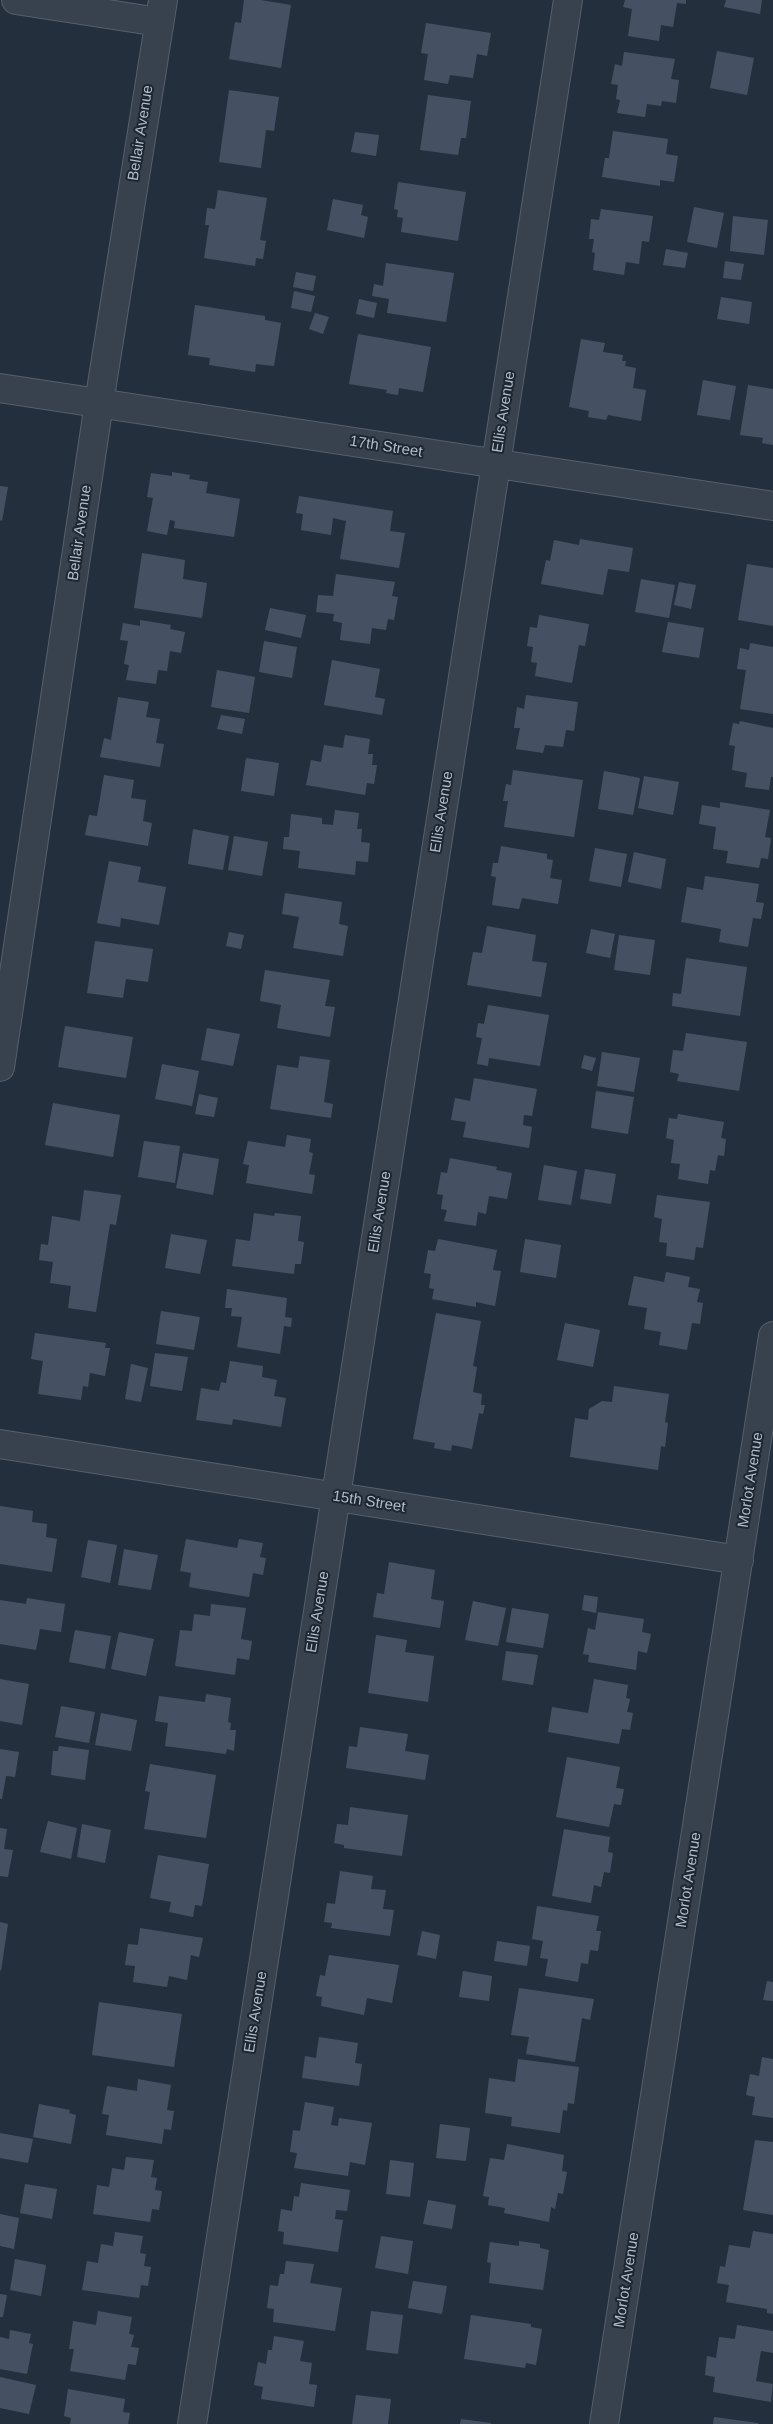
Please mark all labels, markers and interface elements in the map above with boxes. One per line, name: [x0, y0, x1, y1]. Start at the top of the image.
street label: Bellair Avenue: [125, 84, 157, 182]
street label: Ellis Avenue: [489, 370, 519, 454]
street label: 17th Street: [348, 432, 424, 462]
street label: Bellair Avenue: [64, 484, 96, 582]
street label: Ellis Avenue: [427, 770, 457, 854]
street label: Ellis Avenue: [365, 1170, 395, 1254]
street label: Morlot Avenue: [735, 1431, 767, 1529]
street label: 15th Street: [331, 1487, 407, 1517]
street label: Ellis Avenue: [303, 1570, 333, 1654]
street label: Morlot Avenue: [673, 1831, 705, 1929]
street label: Ellis Avenue: [241, 1970, 271, 2054]
street label: Morlot Avenue: [611, 2231, 643, 2329]

